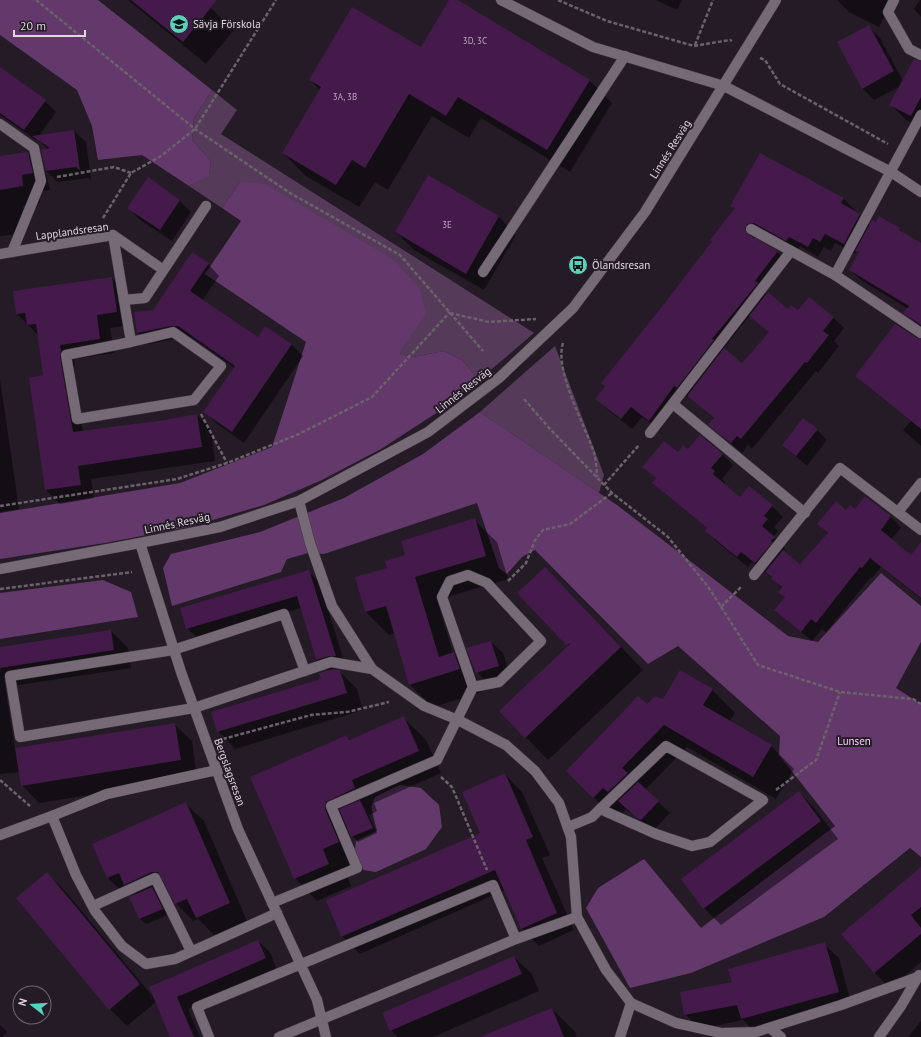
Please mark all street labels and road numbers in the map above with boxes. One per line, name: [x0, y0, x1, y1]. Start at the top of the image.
street label: Linnés Resväg: [646, 117, 694, 181]
street label: Lapplandsresan: [35, 219, 109, 243]
street label: Linnés Resväg: [432, 364, 494, 416]
street label: Linnés Resväg: [143, 509, 211, 537]
street label: Bergslagsresan: [211, 736, 249, 808]

